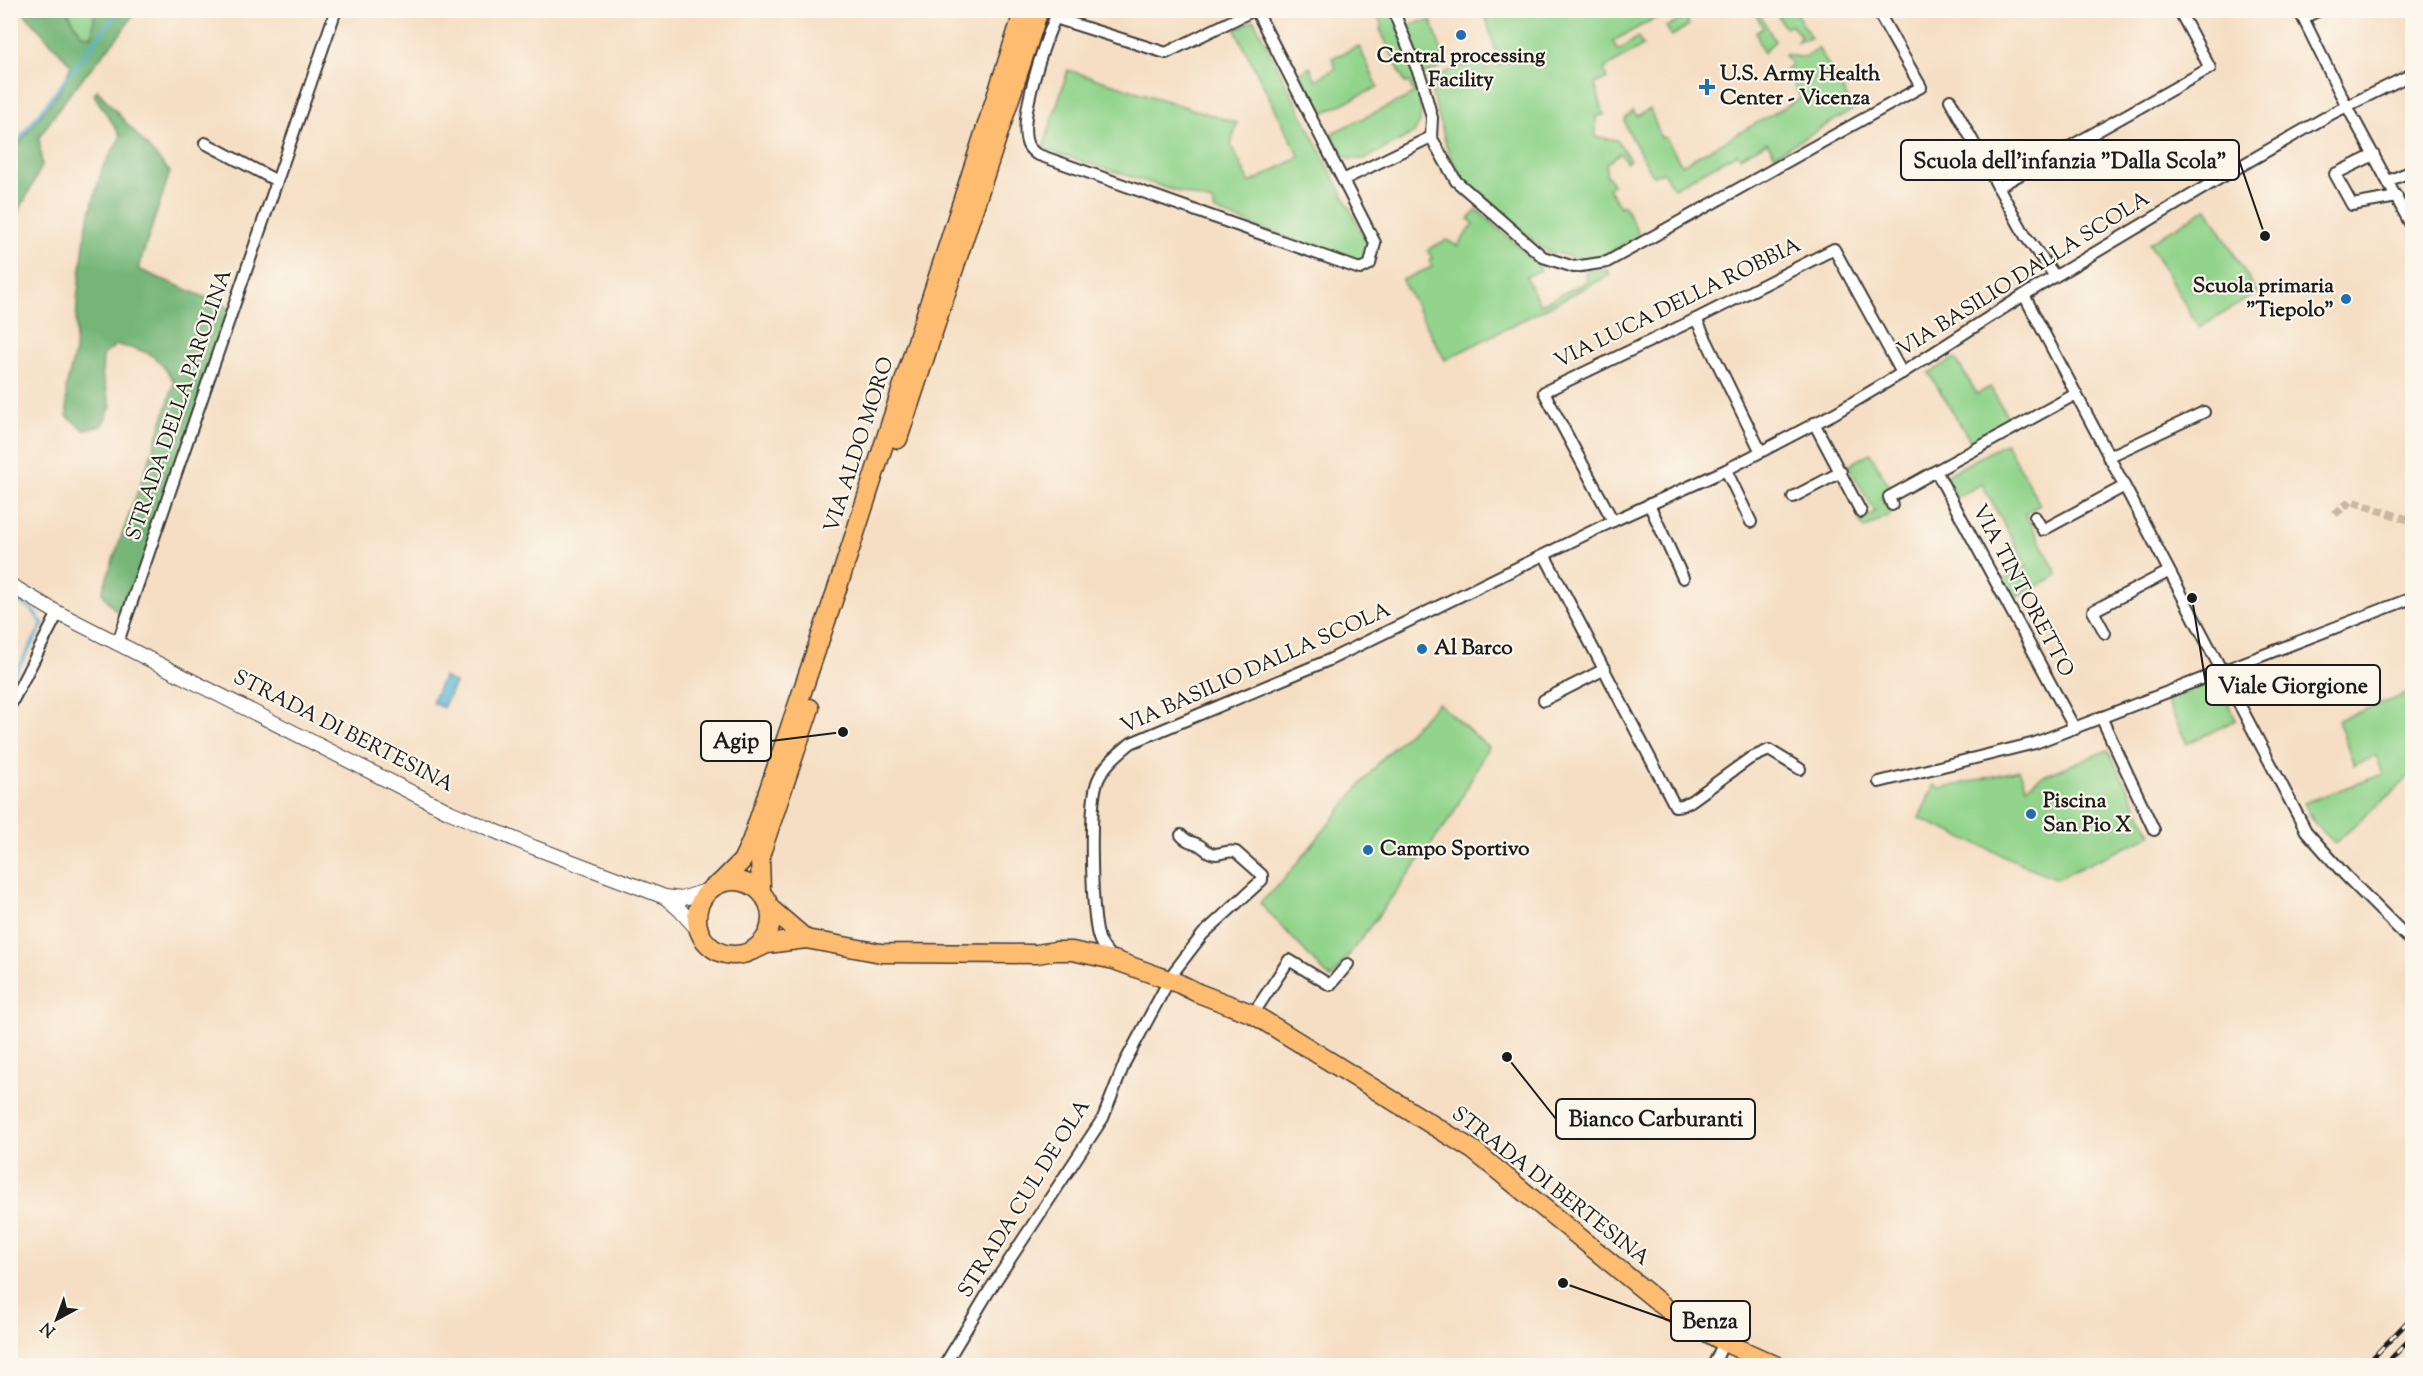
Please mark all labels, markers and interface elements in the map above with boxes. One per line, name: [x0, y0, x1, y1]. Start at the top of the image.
marker: Central processing Facility: [1454, 28, 1468, 42]
place label: Central processing Facility: [1377, 42, 1546, 96]
place label: U.S. Army Health Center - Vicenza: [1720, 60, 1881, 114]
marker: U.S. Army Health Center - Vicenza: [1698, 78, 1716, 96]
callout: Scuola dell'infanzia "Dalla Scola": [1901, 140, 2239, 180]
text: Scuola dell'infanzia "Dalla Scola": [1913, 147, 2227, 179]
street label: VIA BASILIO DALLA SCOLA: [1892, 185, 2156, 365]
street label: VIA LUCA DELLA ROBBIA: [1550, 231, 1806, 377]
street label: STRADA DELLA PAROLINA: [119, 265, 241, 545]
place label: Scuola primaria "Tiepolo": [2193, 272, 2334, 326]
marker: Scuola primaria "Tiepolo": [2339, 292, 2353, 306]
street label: VIA ALDO MORO: [817, 353, 903, 537]
street label: VIA TINTORETTO: [1964, 499, 2080, 683]
street label: VIA BASILIO DALLA SCOLA: [1116, 596, 1396, 742]
place label: Al Barco: [1434, 634, 1513, 664]
marker: Al Barco: [1415, 642, 1429, 656]
street label: STRADA DI BERTESINA: [227, 663, 459, 801]
callout: Viale Giorgione: [2206, 665, 2380, 705]
text: Viale Giorgione: [2218, 672, 2368, 704]
callout: Agip: [701, 721, 771, 761]
text: Agip: [713, 727, 759, 759]
place label: Piscina San Pio X: [2043, 787, 2131, 841]
marker: Piscina San Pio X: [2024, 807, 2038, 821]
place label: Campo Sportivo: [1380, 835, 1530, 865]
marker: Campo Sportivo: [1361, 843, 1375, 857]
street label: STRADA CUL DE OLA: [952, 1094, 1098, 1304]
callout: Bianco Carburanti: [1556, 1099, 1755, 1139]
street label: STRADA DI BERTESINA: [1445, 1100, 1655, 1274]
text: Bianco Carburanti: [1569, 1105, 1744, 1137]
north arrow: [27, 1289, 87, 1349]
callout: Benza: [1671, 1301, 1750, 1341]
text: Benza: [1682, 1307, 1739, 1339]
text: N: [36, 1315, 61, 1341]

